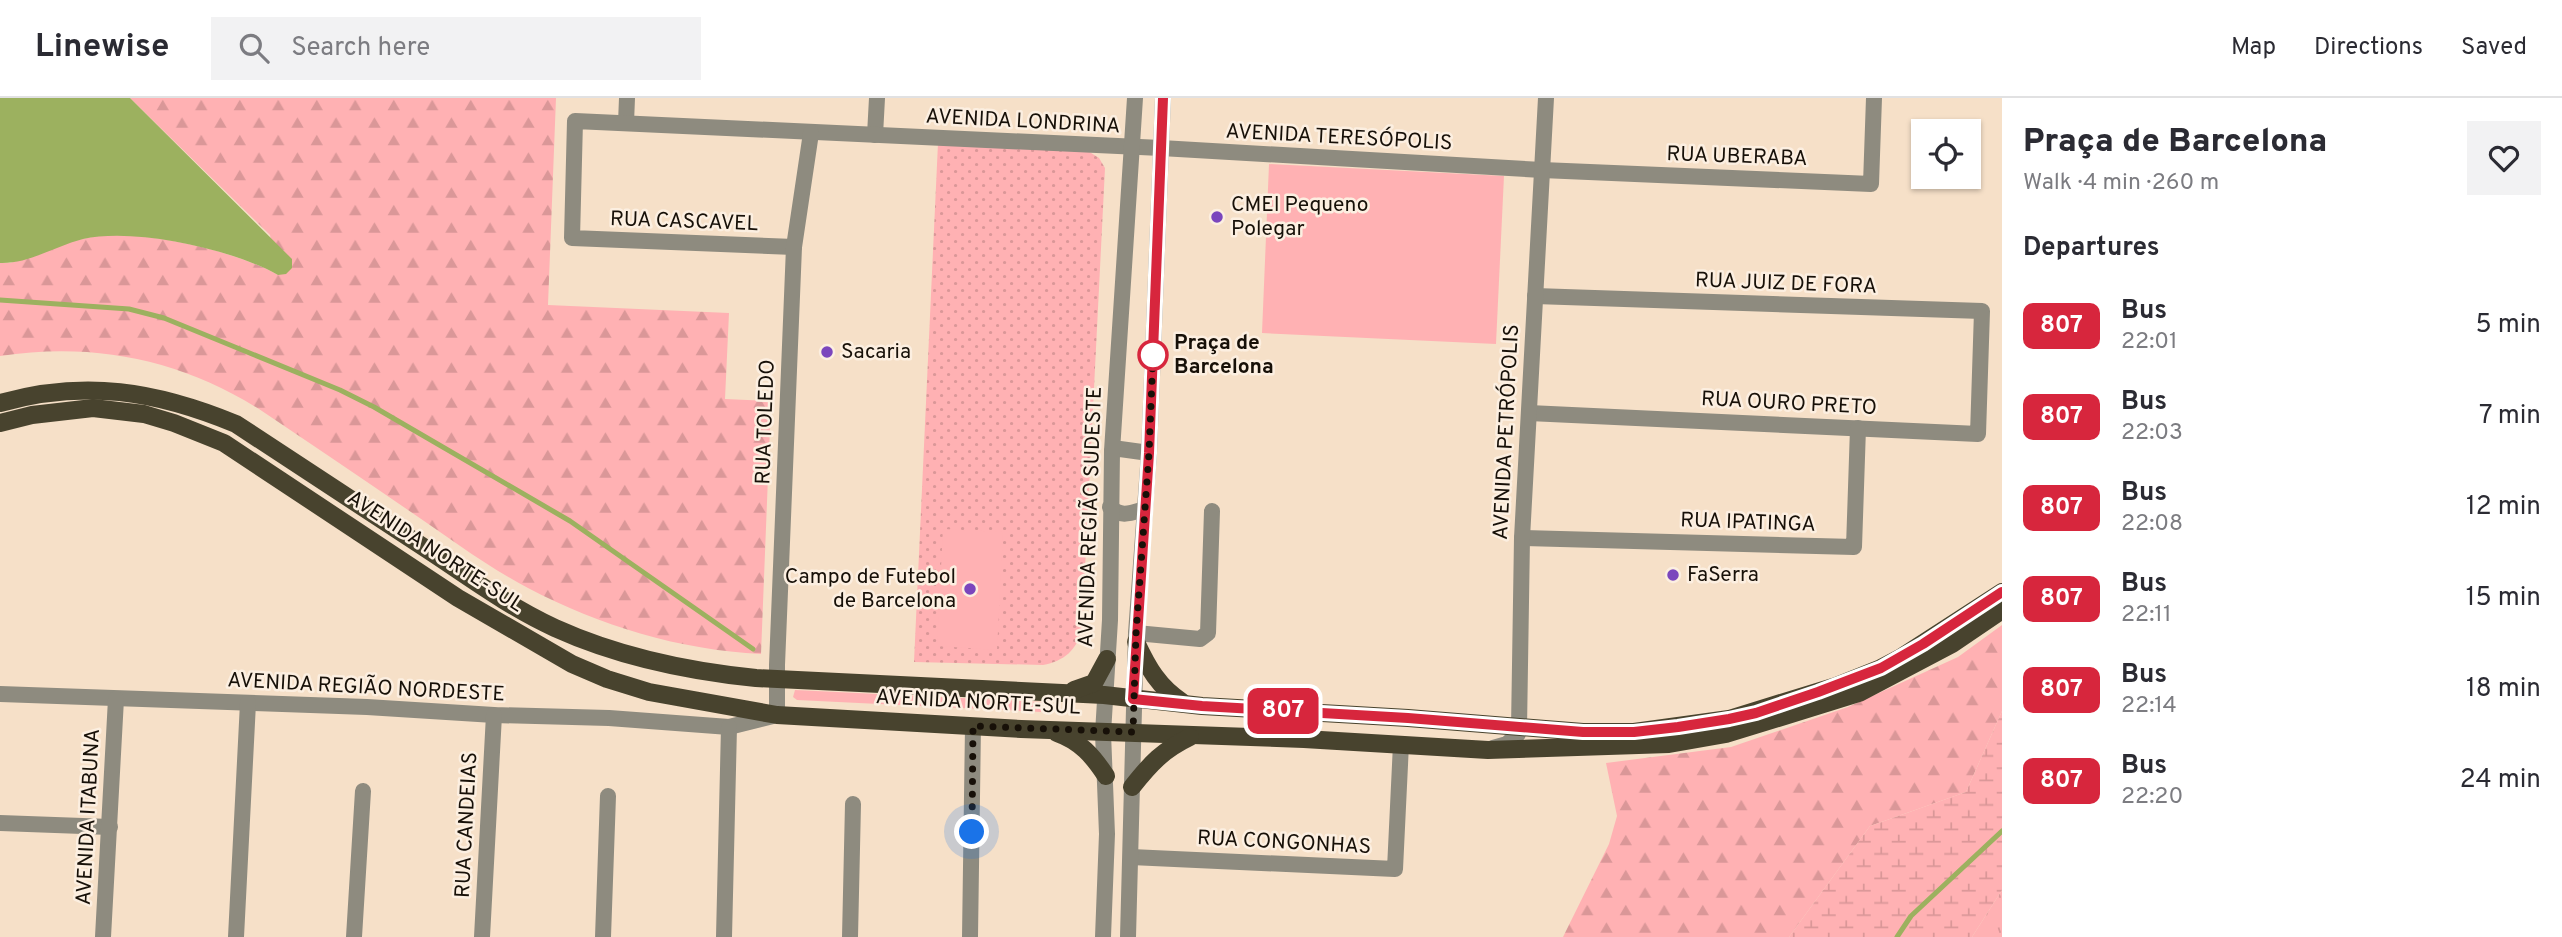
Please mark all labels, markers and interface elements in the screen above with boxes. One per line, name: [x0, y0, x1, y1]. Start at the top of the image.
search box: [211, 17, 701, 80]
text: Linewise: [35, 27, 169, 69]
icon: search: [235, 29, 273, 67]
text: Search here: [291, 32, 430, 65]
text: Map: [2231, 33, 2276, 63]
text: Directions: [2314, 33, 2423, 63]
text: Saved: [2461, 33, 2527, 63]
street label: AVENIDA LONDRINA: [925, 103, 1121, 141]
street label: AVENIDA TERESÓPOLIS: [1225, 118, 1453, 157]
map controls: [1911, 119, 1981, 189]
button: locate: [1911, 119, 1981, 189]
button: heart: [2467, 121, 2541, 195]
text: Praça de Barcelona: [2023, 122, 2327, 164]
street label: RUA UBERABA: [1666, 141, 1808, 173]
text: Walk · 4 min · 260 m: [2023, 169, 2219, 198]
place label: CMEI Pequeno Polegar: [1231, 192, 1368, 243]
street label: RUA CASCAVEL: [609, 206, 759, 238]
marker: CMEI Pequeno Polegar: [1209, 209, 1225, 225]
text: Departures: [2023, 232, 2160, 265]
street label: RUA JUIZ DE FORA: [1695, 267, 1877, 301]
text: Bus: [2121, 295, 2167, 328]
text: 5 min: [2475, 309, 2541, 342]
text: 807: [2040, 311, 2083, 341]
street label: AVENIDA PETRÓPOLIS: [1487, 323, 1526, 541]
text: 22:01: [2121, 328, 2178, 357]
place label: Praça de Barcelona: [1174, 330, 1274, 381]
place label: Sacaria: [841, 339, 911, 366]
marker: Praça de Barcelona: [1138, 340, 1168, 370]
marker: Sacaria: [819, 344, 835, 360]
street label: RUA TOLEDO: [750, 359, 782, 485]
street label: AVENIDA REGIÃO SUDESTE: [1073, 386, 1109, 648]
street label: RUA OURO PRETO: [1700, 386, 1878, 422]
text: Bus: [2121, 386, 2167, 419]
text: 7 min: [2479, 400, 2541, 433]
text: 807: [2040, 402, 2083, 432]
text: 22:03: [2121, 419, 2183, 448]
text: Bus: [2121, 477, 2167, 510]
street label: AVENIDA NORTE-SUL: [342, 485, 529, 619]
text: 12 min: [2466, 491, 2541, 524]
text: 807: [2040, 493, 2083, 523]
street label: RUA IPATINGA: [1680, 507, 1816, 539]
text: 22:08: [2121, 510, 2183, 539]
place label: FaSerra: [1687, 562, 1759, 589]
place label: Campo de Futebol de Barcelona: [785, 564, 956, 615]
marker: FaSerra: [1665, 567, 1681, 583]
text: Bus: [2121, 568, 2167, 601]
marker: Campo de Futebol de Barcelona: [962, 581, 978, 597]
text: 15 min: [2466, 582, 2541, 615]
text: 807: [2040, 584, 2083, 614]
text: 22:11: [2121, 601, 2172, 630]
text: Bus: [2121, 659, 2167, 692]
street label: AVENIDA REGIÃO NORDESTE: [226, 667, 506, 709]
text: 18 min: [2466, 673, 2541, 706]
text: 807: [2040, 675, 2083, 705]
street label: AVENIDA NORTE-SUL: [875, 684, 1081, 722]
line badge: 807: [1243, 688, 1323, 734]
text: 22:14: [2121, 692, 2177, 721]
text: 807: [1262, 696, 1304, 726]
street label: AVENIDA ITABUNA: [71, 728, 107, 906]
text: Bus: [2121, 750, 2167, 783]
street label: RUA CANDEIAS: [450, 751, 484, 899]
text: 24 min: [2460, 764, 2541, 797]
text: 807: [2040, 766, 2083, 796]
text: 22:20: [2121, 783, 2183, 812]
your location: [954, 814, 989, 849]
street label: RUA CONGONHAS: [1196, 825, 1372, 861]

